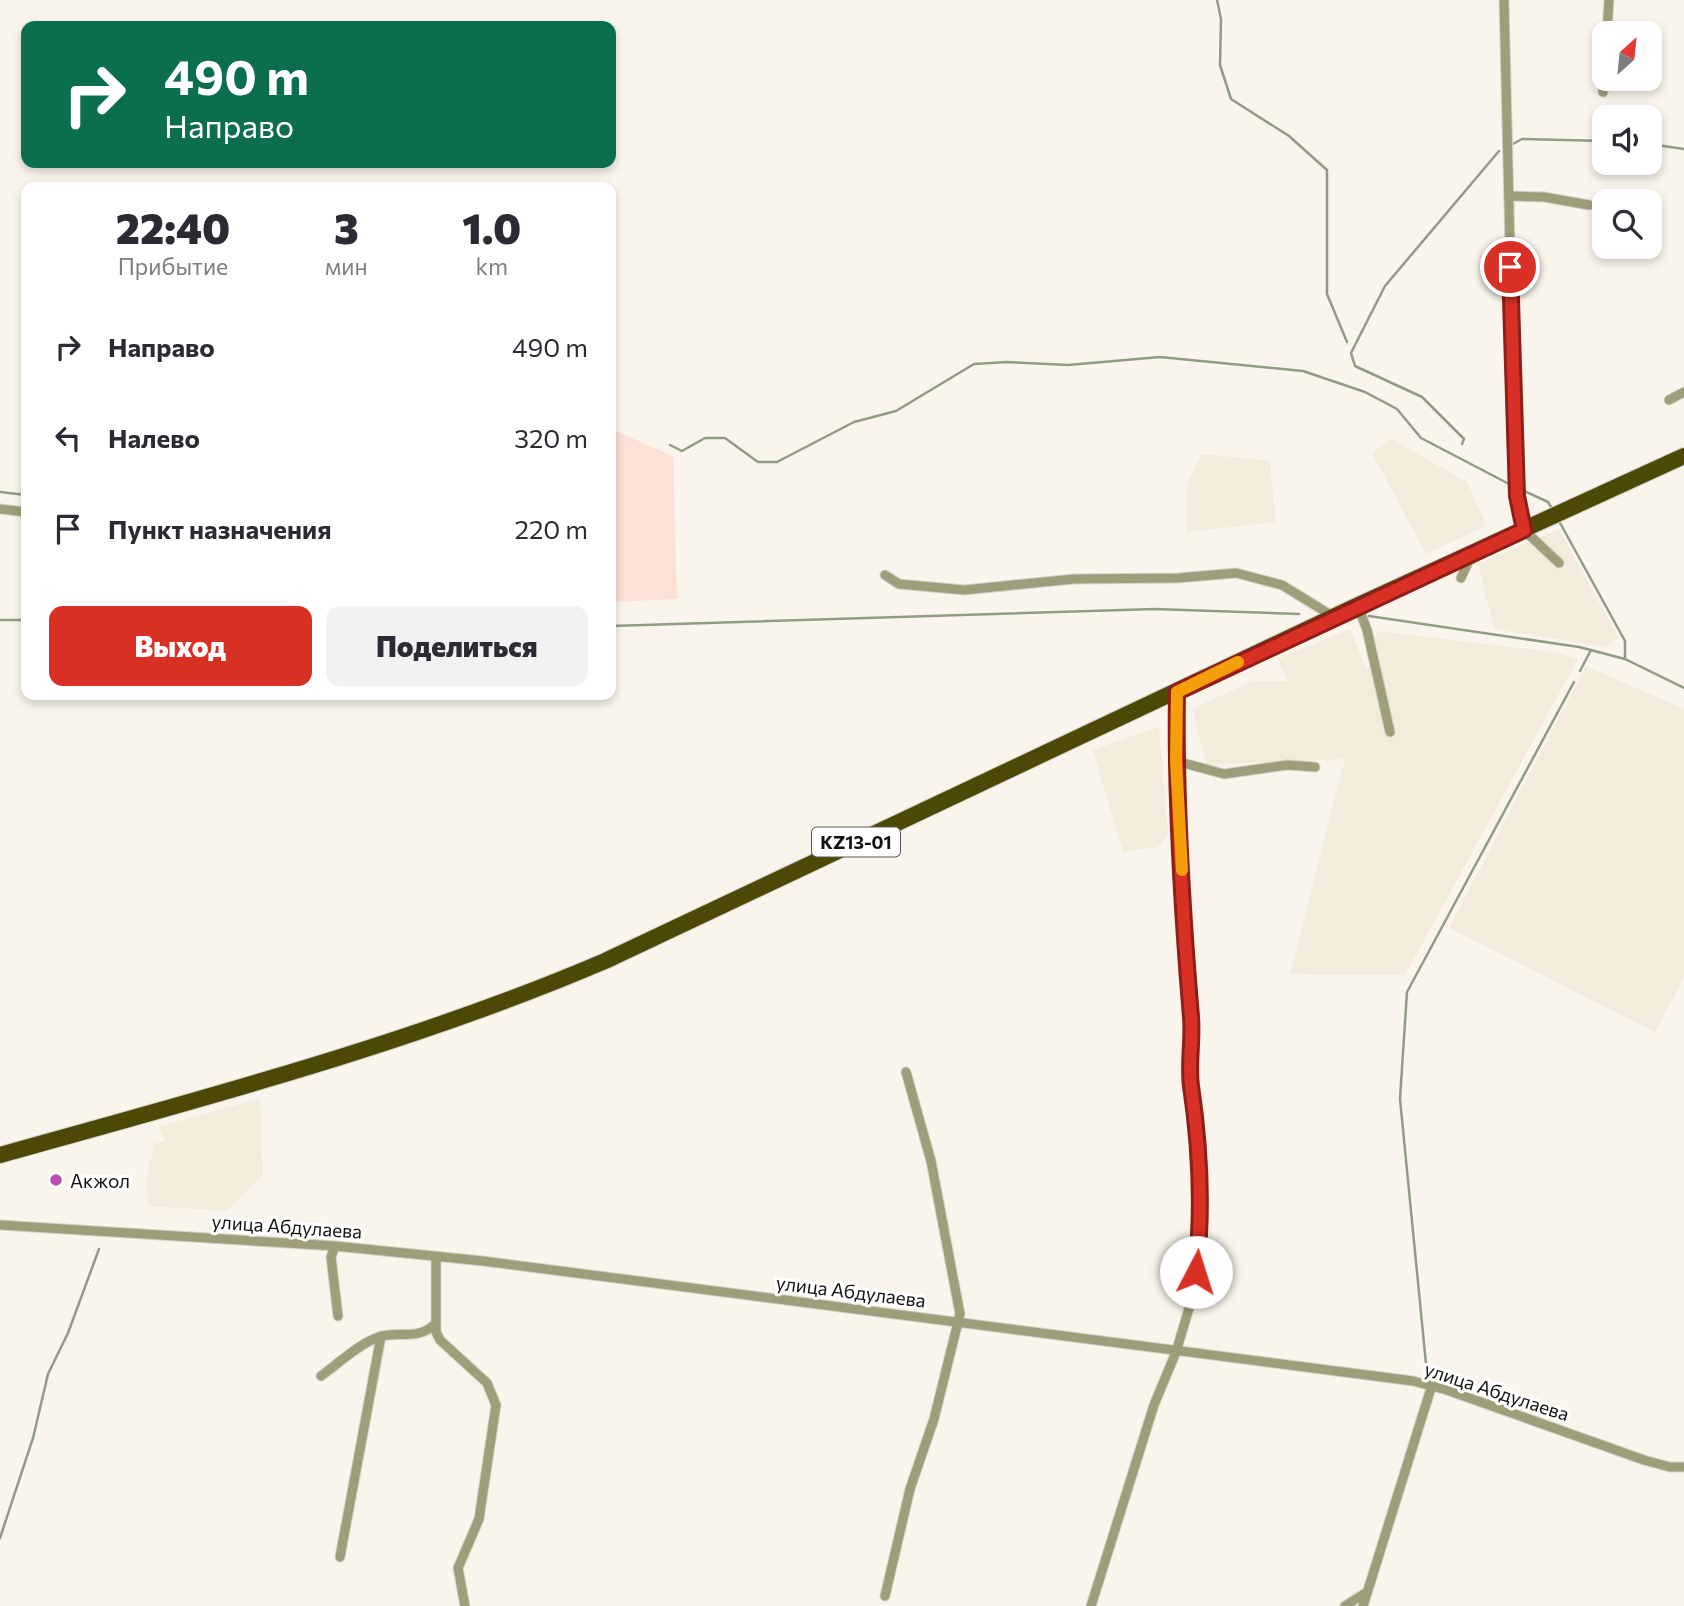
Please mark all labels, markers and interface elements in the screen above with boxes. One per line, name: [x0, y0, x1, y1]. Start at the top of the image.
north arrow: [1592, 21, 1662, 91]
map controls: [1592, 21, 1662, 259]
text: 490 m: [164, 45, 309, 105]
icon: right: [49, 49, 140, 140]
text: Направо: [164, 105, 294, 145]
button: sound: [1592, 105, 1662, 175]
button: search: [1592, 189, 1662, 259]
text: 22:40: [116, 201, 230, 253]
text: 3: [334, 201, 359, 253]
text: 1.0: [462, 201, 521, 253]
pin: [1480, 237, 1540, 297]
icon: arrive: [1491, 248, 1529, 286]
text: Прибытие: [118, 252, 228, 280]
text: мин: [325, 252, 368, 280]
text: km: [476, 252, 508, 280]
icon: right: [49, 328, 87, 366]
text: Направо: [108, 331, 215, 362]
text: 490 m: [512, 331, 588, 362]
icon: left: [49, 419, 87, 457]
text: Налево: [108, 422, 200, 453]
text: 320 m: [514, 422, 588, 453]
icon: arrive: [49, 510, 87, 548]
text: Пункт назначения: [108, 513, 332, 544]
text: 220 m: [515, 513, 588, 544]
button: Выход: [49, 606, 312, 686]
button: Поделиться: [326, 606, 588, 686]
road number: KZ13-01: [812, 828, 900, 856]
place label: Акжол: [70, 1169, 130, 1192]
marker: Акжол: [48, 1172, 64, 1188]
street label: улица Абдулаева: [211, 1209, 363, 1243]
position arrow: [1159, 1235, 1233, 1309]
street label: улица Абдулаева: [775, 1270, 927, 1312]
street label: улица Абдулаева: [1422, 1357, 1572, 1425]

